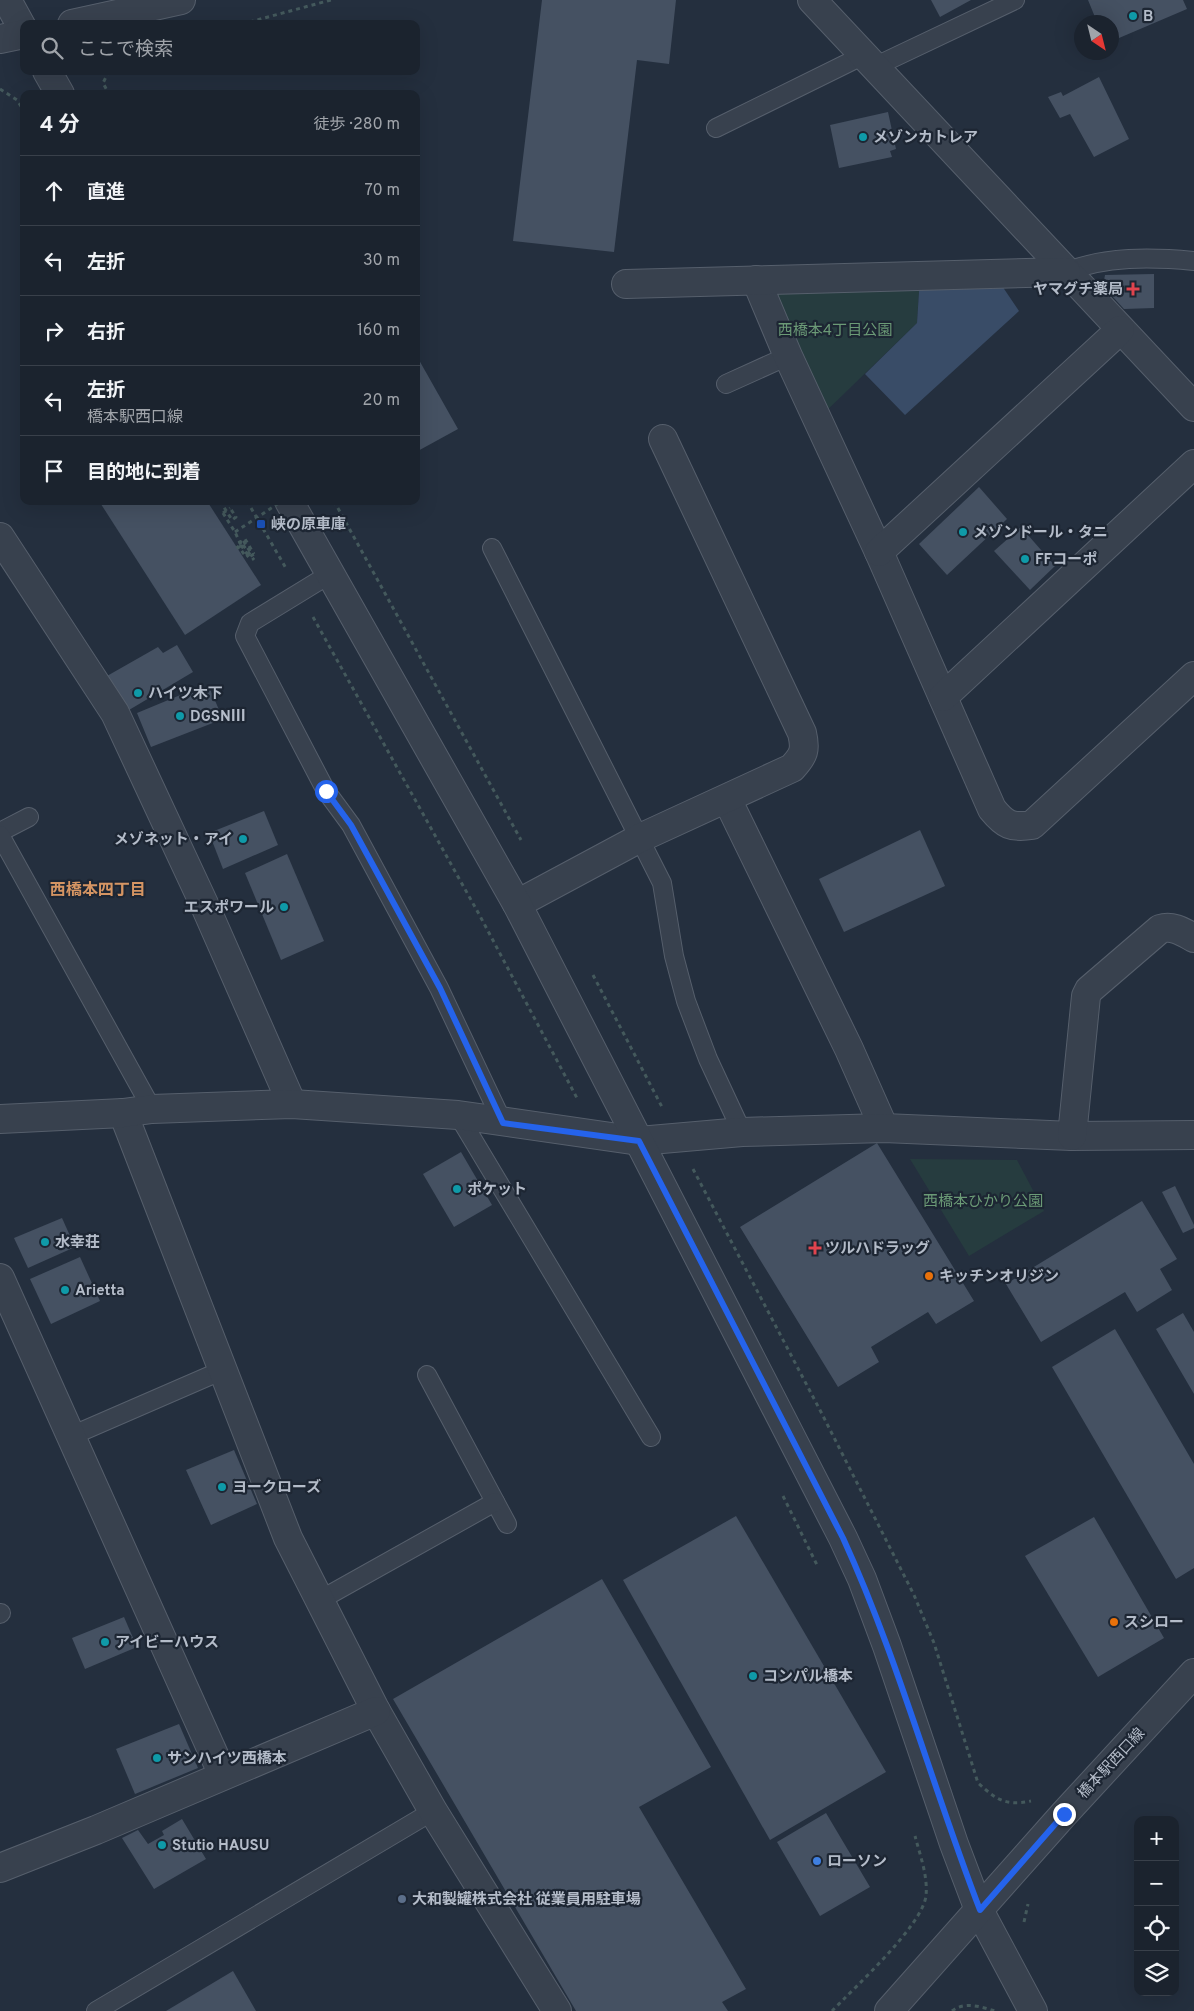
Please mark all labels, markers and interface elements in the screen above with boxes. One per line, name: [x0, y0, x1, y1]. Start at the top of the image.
place label: B: [1143, 8, 1153, 27]
marker: B: [1127, 10, 1139, 22]
north arrow: [1074, 15, 1119, 60]
search box: [20, 20, 420, 75]
icon: search: [38, 34, 66, 62]
text: ここで検索: [78, 38, 173, 62]
text: 4 分: [40, 112, 80, 139]
text: 徒歩 · 280 m: [313, 115, 400, 135]
place label: メゾンカトレア: [873, 129, 978, 148]
marker: メゾンカトレア: [857, 131, 869, 143]
icon: ahead: [40, 177, 68, 205]
text: 直進: [87, 181, 125, 205]
text: 70 m: [365, 181, 400, 201]
icon: left: [40, 247, 68, 275]
text: 左折: [87, 251, 125, 275]
text: 30 m: [363, 251, 400, 271]
place label: ヤマグチ薬局: [1033, 281, 1123, 300]
marker: ヤマグチ薬局: [1127, 283, 1139, 295]
icon: right: [40, 317, 68, 345]
text: 右折: [87, 321, 125, 345]
text: 160 m: [357, 321, 400, 341]
park label: 西橋本4丁目公園: [778, 322, 892, 341]
text: 左折: [87, 379, 125, 403]
icon: left: [40, 387, 68, 415]
text: 20 m: [363, 391, 400, 411]
text: 橋本駅西口線: [87, 408, 183, 428]
icon: arrive: [40, 457, 68, 485]
text: 目的地に到着: [87, 461, 201, 485]
place label: 峡の原車庫: [271, 516, 346, 535]
marker: 峡の原車庫: [255, 518, 267, 530]
place label: メゾンドール・タニ: [973, 524, 1108, 543]
marker: メゾンドール・タニ: [957, 526, 969, 538]
place label: FFコーポ: [1035, 551, 1097, 570]
marker: FFコーポ: [1019, 553, 1031, 565]
place label: ハイツ木下: [148, 685, 223, 704]
marker: ハイツ木下: [132, 687, 144, 699]
place label: DGSNⅢ: [190, 708, 246, 727]
marker: DGSNⅢ: [174, 710, 186, 722]
route start: [315, 780, 338, 803]
place label: メゾネット・アイ: [114, 831, 233, 850]
marker: メゾネット・アイ: [237, 833, 249, 845]
district label: 西橋本四丁目: [50, 881, 146, 901]
place label: エスポワール: [184, 899, 274, 918]
marker: エスポワール: [278, 901, 290, 913]
place label: ポケット: [467, 1181, 527, 1200]
marker: ポケット: [451, 1183, 463, 1195]
park label: 西橋本ひかり公園: [923, 1193, 1043, 1212]
place label: 水幸荘: [55, 1234, 100, 1253]
marker: 水幸荘: [39, 1236, 51, 1248]
place label: ツルハドラッグ: [825, 1240, 930, 1259]
marker: ツルハドラッグ: [809, 1242, 821, 1254]
place label: キッチンオリジン: [939, 1268, 1059, 1287]
marker: キッチンオリジン: [923, 1270, 935, 1282]
place label: Arietta: [75, 1282, 125, 1301]
marker: Arietta: [59, 1284, 71, 1296]
place label: ヨークローズ: [232, 1478, 321, 1498]
marker: ヨークローズ: [216, 1481, 228, 1493]
place label: スシロー: [1124, 1614, 1184, 1633]
marker: スシロー: [1108, 1616, 1120, 1628]
place label: アイビーハウス: [115, 1634, 219, 1653]
marker: アイビーハウス: [99, 1636, 111, 1648]
place label: コンパル橋本: [763, 1668, 853, 1687]
marker: コンパル橋本: [747, 1670, 759, 1682]
street label: 橋本駅西口線: [1074, 1725, 1150, 1803]
place label: サンハイツ西橋本: [167, 1750, 287, 1769]
marker: サンハイツ西橋本: [151, 1752, 163, 1764]
route end: [1053, 1803, 1076, 1826]
map controls: [1134, 1816, 1179, 1996]
button: +: [1134, 1816, 1179, 1861]
place label: Stutio HAUSU: [172, 1837, 269, 1856]
marker: Stutio HAUSU: [156, 1839, 168, 1851]
place label: ローソン: [827, 1853, 887, 1872]
marker: ローソン: [811, 1855, 823, 1867]
button: −: [1134, 1861, 1179, 1906]
place label: 大和製罐株式会社 従業員用駐車場: [412, 1890, 641, 1910]
marker: 大和製罐株式会社 従業員用駐車場: [396, 1893, 408, 1905]
button: locate: [1134, 1906, 1179, 1951]
button: layers: [1134, 1951, 1179, 1996]

